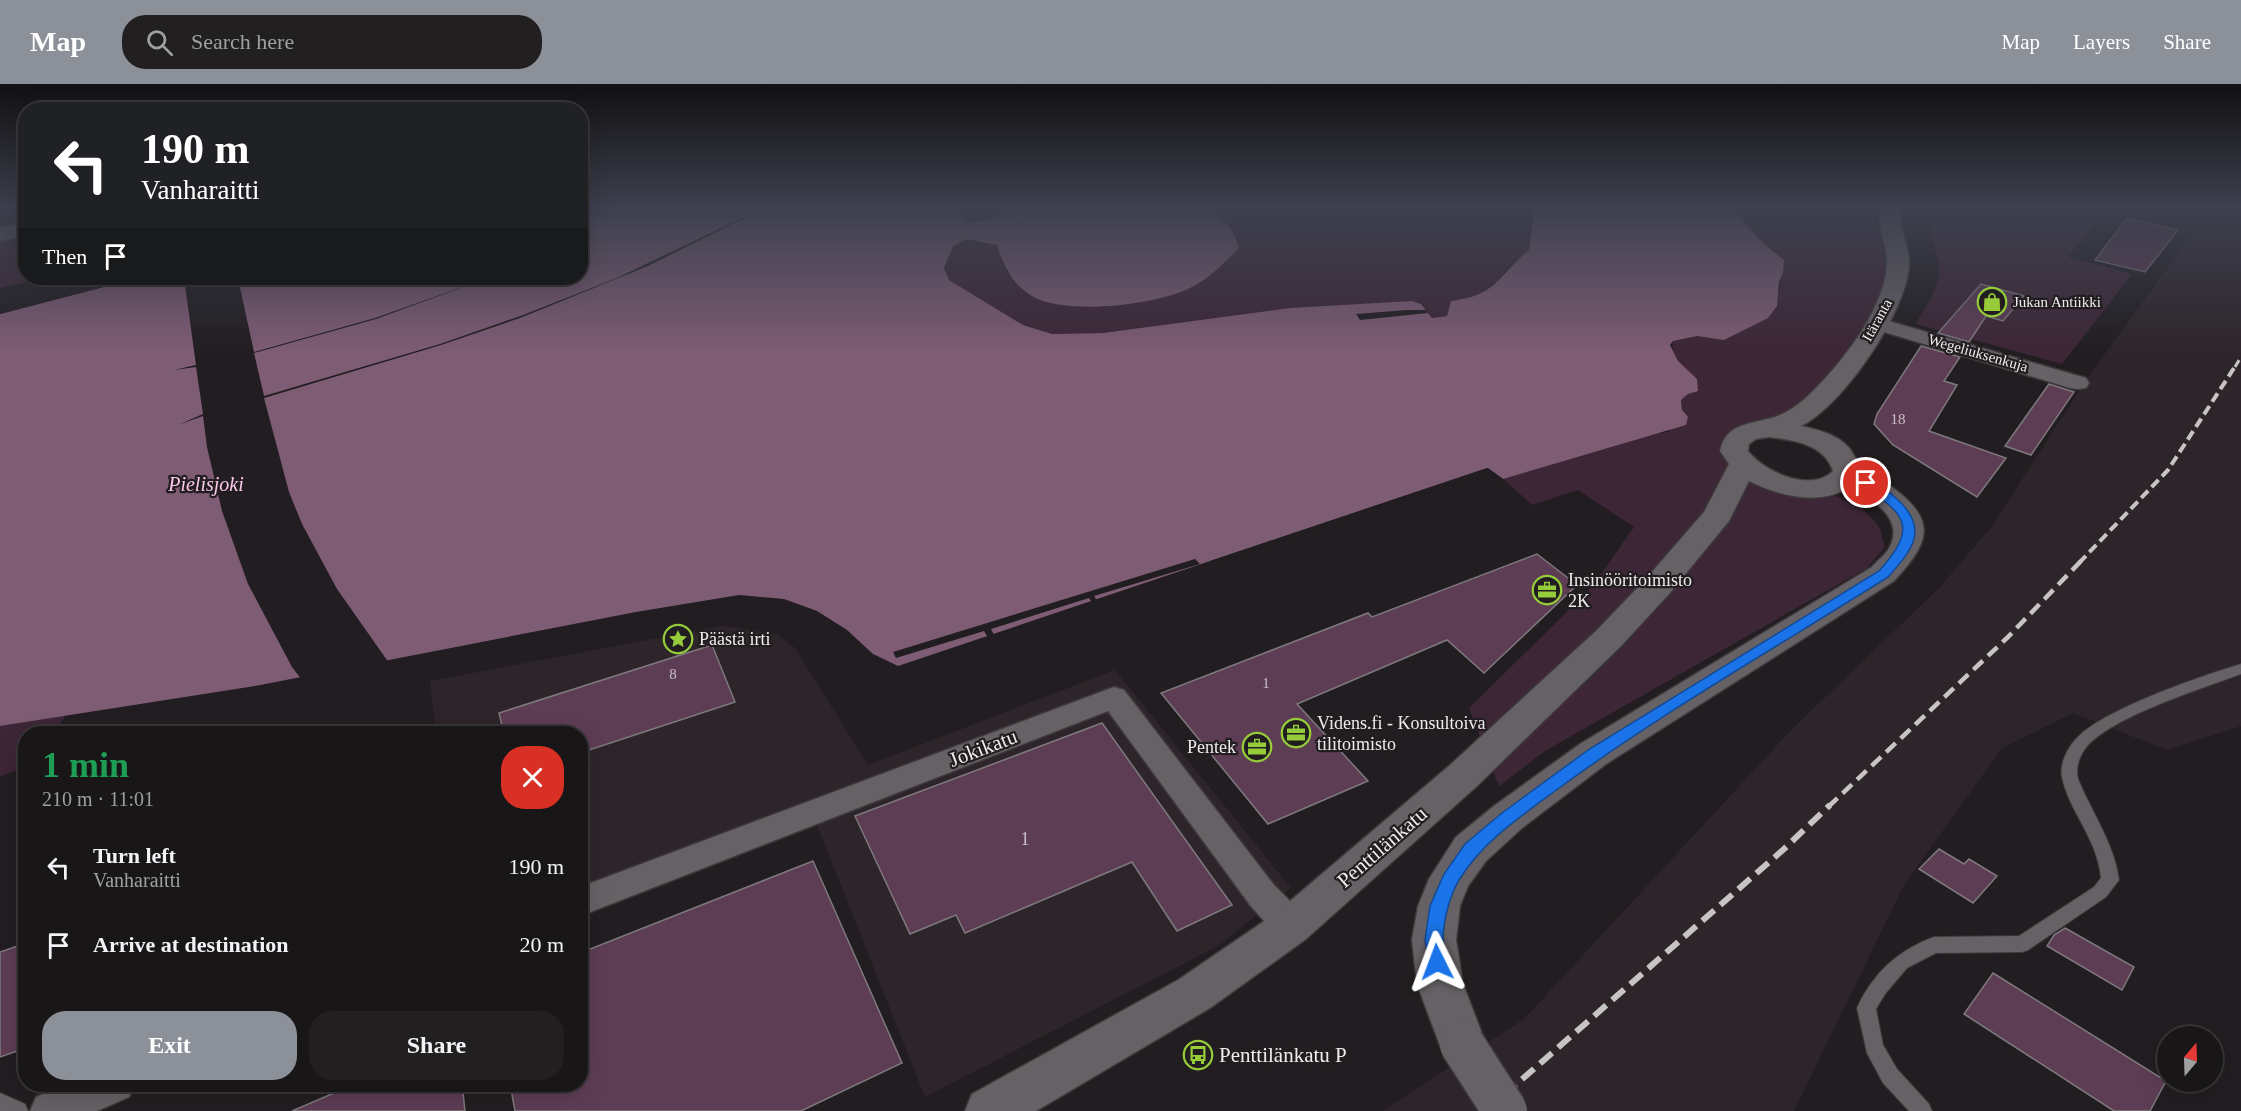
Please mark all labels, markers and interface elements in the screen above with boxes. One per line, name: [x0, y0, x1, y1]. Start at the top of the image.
search box: [122, 15, 542, 69]
text: Map: [30, 26, 86, 57]
icon: search: [143, 26, 176, 59]
text: Search here: [191, 29, 294, 54]
text: Map: [2002, 30, 2040, 54]
text: Layers: [2073, 30, 2130, 54]
text: Share: [2163, 30, 2211, 54]
icon: left: [42, 126, 120, 204]
text: 190 m: [141, 126, 250, 172]
text: Vanharaitti: [141, 175, 259, 205]
icon: arrive: [99, 240, 132, 273]
text: Then: [42, 244, 87, 269]
shop icon: Jukan Antiikki: [1976, 286, 2008, 318]
place label: Jukan Antiikki: [2013, 294, 2101, 310]
street label: Itäranta: [1859, 296, 1895, 344]
street label: Wegeliuksenkuja: [1926, 331, 2030, 375]
house number: 18: [1891, 411, 1906, 427]
pin: [1840, 457, 1891, 508]
icon: arrive: [1849, 466, 1882, 499]
water label: Pielisjoki: [167, 473, 244, 496]
place label: Insinööritoimisto 2K: [1568, 570, 1692, 611]
office icon: Insinööritoimisto 2K: [1531, 574, 1563, 606]
place icon: Päästä irti: [662, 623, 694, 655]
place label: Päästä irti: [699, 629, 770, 649]
house number: 8: [669, 666, 677, 682]
house number: 1: [1262, 675, 1270, 691]
place label: Videns.fi - Konsultoiva tilitoimisto: [1317, 713, 1485, 754]
office icon: Videns.fi - Konsultoiva tilitoimisto: [1280, 717, 1312, 749]
street label: Jokikatu: [945, 724, 1021, 772]
office icon: Pentek: [1241, 731, 1273, 763]
place label: Pentek: [1187, 737, 1236, 757]
text: 1 min: [42, 745, 129, 785]
button: close: [501, 746, 564, 809]
text: 210 m · 11:01: [42, 788, 154, 810]
street label: Penttilänkatu: [1332, 801, 1432, 892]
house number: 1: [1021, 829, 1030, 849]
text: Turn left: [93, 843, 176, 868]
icon: left: [42, 851, 75, 884]
text: 190 m: [508, 854, 564, 879]
text: Vanharaitti: [93, 869, 181, 891]
icon: arrive: [42, 929, 75, 962]
position arrow: [1405, 930, 1469, 994]
text: Arrive at destination: [93, 932, 289, 957]
text: 20 m: [519, 932, 564, 957]
button: Exit: [42, 1011, 297, 1080]
button: Share: [309, 1011, 564, 1080]
north arrow: [2157, 1026, 2223, 1092]
map controls: [2157, 1026, 2223, 1092]
bus stop icon: Penttilänkatu P: [1182, 1039, 1214, 1071]
place label: Penttilänkatu P: [1219, 1043, 1347, 1067]

